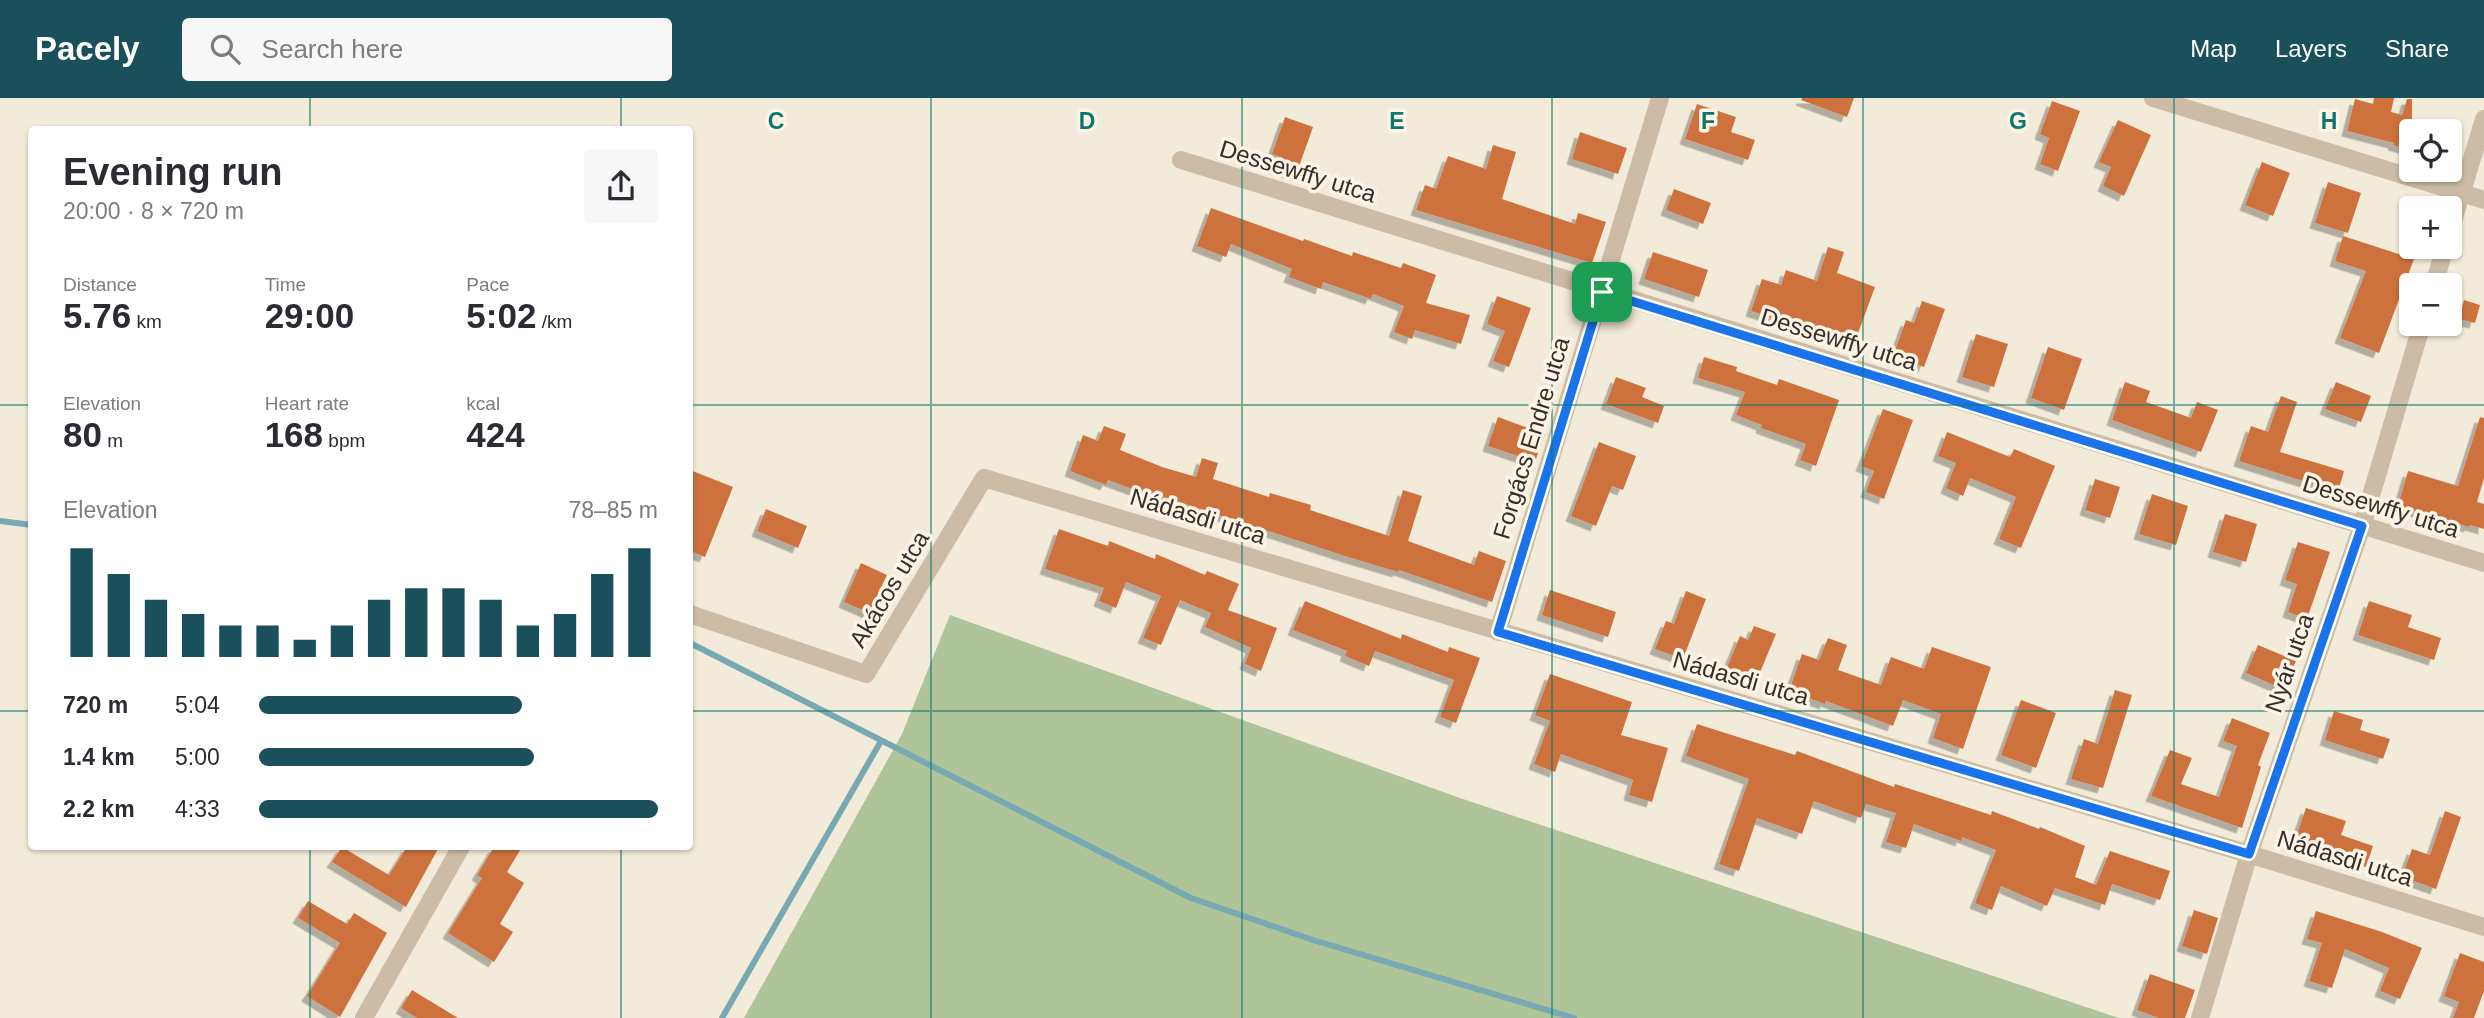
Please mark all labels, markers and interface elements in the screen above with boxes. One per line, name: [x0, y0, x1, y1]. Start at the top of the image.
search box: [182, 18, 672, 81]
text: Pacely: [35, 30, 140, 67]
icon: search: [206, 30, 244, 68]
text: Search here: [262, 34, 403, 64]
text: Map: [2190, 35, 2237, 62]
text: Layers: [2275, 35, 2347, 62]
text: Share: [2385, 35, 2449, 62]
text: C: [768, 108, 784, 134]
text: D: [1079, 108, 1095, 134]
text: E: [1389, 108, 1405, 134]
text: F: [1701, 108, 1715, 134]
text: G: [2009, 108, 2027, 134]
text: H: [2321, 108, 2337, 134]
map controls: [2399, 119, 2462, 336]
button: locate: [2399, 119, 2462, 182]
street label: Dessewffy utca: [1216, 134, 1380, 208]
button: share: [584, 149, 658, 223]
text: Evening run: [63, 151, 283, 193]
button: +: [2399, 196, 2462, 259]
text: 20:00 · 8 × 720 m: [63, 198, 244, 224]
pin: [1572, 262, 1632, 322]
icon: arrive: [1583, 273, 1621, 311]
button: −: [2399, 273, 2462, 336]
text: Distance: [63, 274, 137, 295]
text: Time: [265, 274, 306, 295]
text: Pace: [466, 274, 510, 295]
text: 5.76: [63, 296, 131, 335]
text: 29:00: [265, 296, 354, 335]
text: 5:02: [466, 296, 536, 335]
street label: Dessewffy utca: [1757, 302, 1921, 376]
text: km: [131, 311, 162, 332]
text: /km: [536, 311, 572, 332]
street label: Forgács Endre utca: [1487, 333, 1575, 542]
text: Elevation: [63, 393, 141, 414]
text: Heart rate: [265, 393, 349, 414]
text: kcal: [466, 393, 500, 414]
text: 80: [63, 415, 102, 454]
text: 168: [265, 415, 323, 454]
text: 424: [466, 415, 525, 454]
text: m: [102, 430, 123, 451]
text: bpm: [323, 430, 365, 451]
street label: Dessewffy utca: [2299, 469, 2463, 543]
street label: Nádasdi utca: [1127, 483, 1270, 550]
text: Elevation: [63, 497, 158, 523]
text: 78–85 m: [568, 497, 658, 523]
street label: Akácos utca: [844, 525, 935, 652]
street label: Nyár utca: [2260, 609, 2319, 716]
street label: Nádasdi utca: [1670, 646, 1813, 710]
text: 720 m: [63, 692, 128, 718]
text: 5:04: [175, 692, 220, 718]
text: 1.4 km: [63, 744, 135, 770]
text: 5:00: [175, 744, 220, 770]
text: 2.2 km: [63, 796, 135, 822]
text: 4:33: [175, 796, 220, 822]
street label: Nádasdi utca: [2274, 825, 2417, 892]

